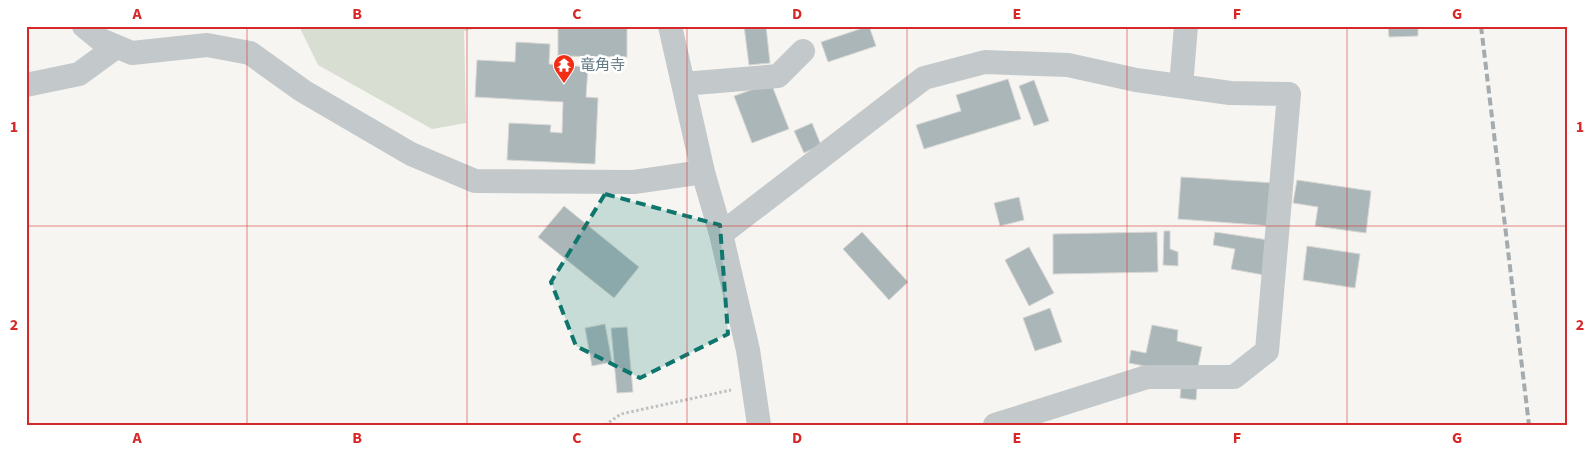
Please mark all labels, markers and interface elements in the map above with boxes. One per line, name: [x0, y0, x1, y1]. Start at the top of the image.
text: A: [131, 3, 142, 25]
text: B: [352, 3, 362, 25]
text: C: [572, 3, 582, 25]
text: D: [792, 3, 802, 25]
text: E: [1013, 3, 1021, 25]
text: F: [1233, 3, 1241, 25]
text: G: [1452, 3, 1462, 25]
temple icon: 竜角寺: [552, 53, 576, 84]
place label: 竜角寺: [580, 55, 625, 76]
text: 1: [10, 116, 18, 138]
text: 1: [1576, 116, 1584, 138]
text: 2: [10, 314, 18, 336]
text: 2: [1576, 314, 1584, 336]
text: A: [131, 427, 142, 449]
text: B: [352, 427, 362, 449]
text: C: [572, 427, 582, 449]
text: D: [792, 427, 802, 449]
text: E: [1013, 427, 1021, 449]
text: F: [1233, 427, 1241, 449]
text: G: [1452, 427, 1462, 449]

